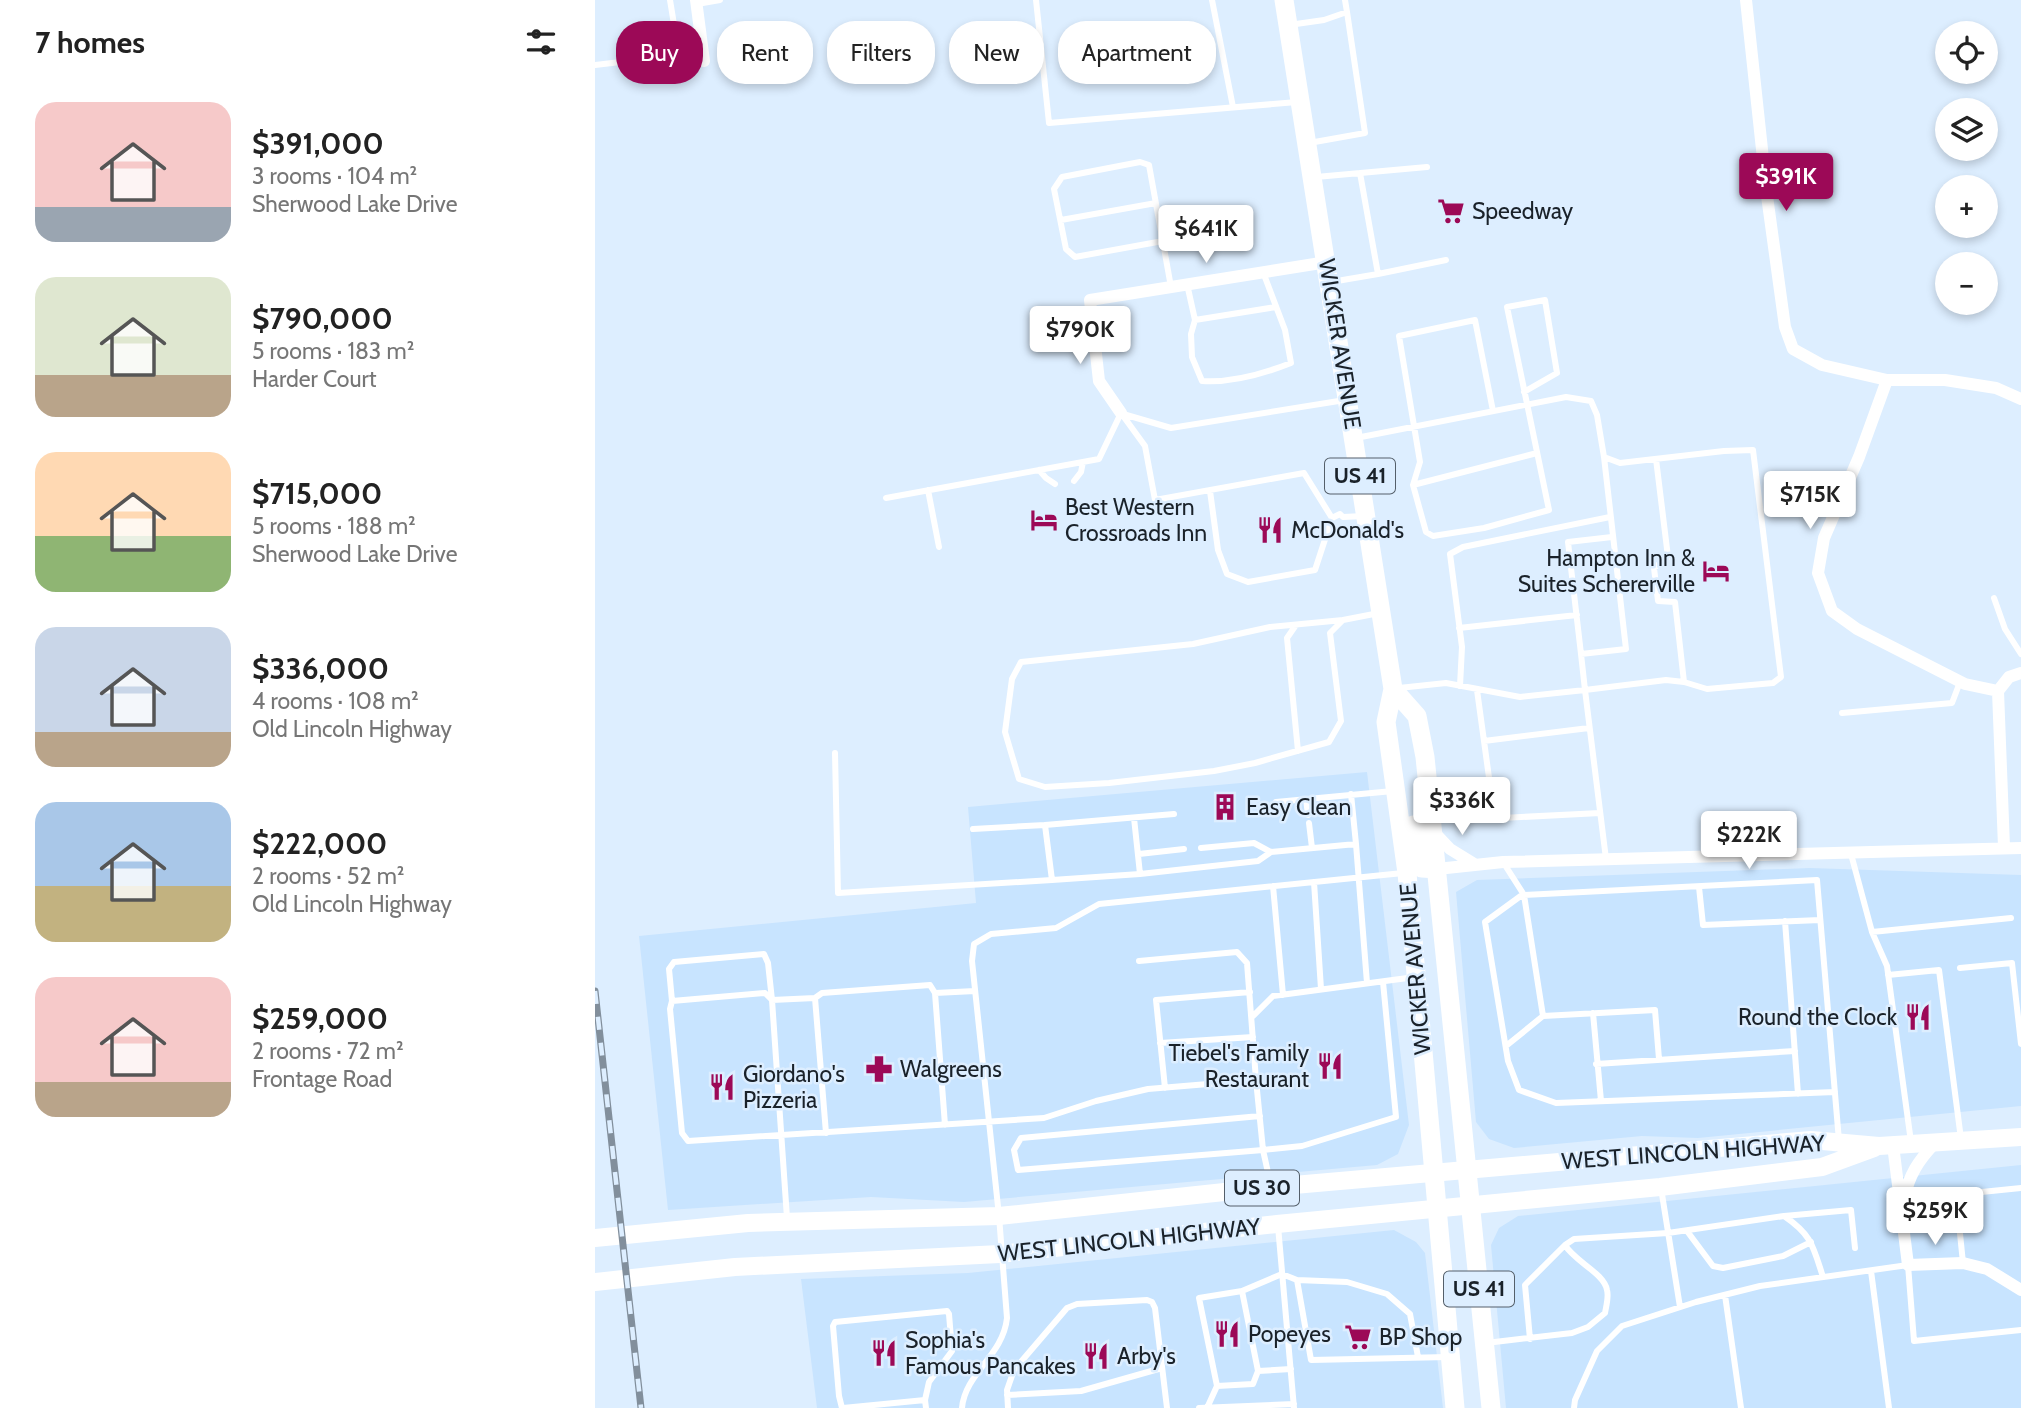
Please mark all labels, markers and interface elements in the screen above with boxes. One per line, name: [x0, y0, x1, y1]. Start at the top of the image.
chip: Buy: [616, 21, 703, 84]
chip: Rent: [717, 21, 813, 84]
chip: Filters: [827, 21, 935, 84]
chip: New: [949, 21, 1044, 84]
chip: Apartment: [1058, 21, 1216, 84]
map controls: [1935, 21, 1998, 315]
button: locate: [1935, 21, 1998, 84]
icon: filters: [522, 23, 560, 61]
text: 7 homes: [35, 24, 145, 61]
button: layers: [1935, 98, 1998, 161]
text: $391,000: [252, 125, 384, 162]
icon: home: [91, 130, 175, 214]
pin: $391K: [1737, 154, 1835, 213]
text: 3 rooms · 104 m²: [252, 162, 417, 190]
text: $391K: [1755, 162, 1817, 190]
button: +: [1935, 175, 1998, 238]
text: Sherwood Lake Drive: [252, 190, 458, 218]
supermarket icon: Speedway: [1436, 196, 1466, 226]
place label: Speedway: [1472, 197, 1574, 225]
pin: $641K: [1157, 205, 1255, 265]
text: $641K: [1174, 214, 1238, 242]
button: −: [1935, 252, 1998, 315]
street label: WICKER AVENUE: [1313, 257, 1367, 431]
text: $790,000: [252, 300, 393, 337]
icon: home: [91, 305, 175, 389]
pin: $790K: [1031, 306, 1129, 366]
text: $790K: [1046, 315, 1114, 343]
text: 5 rooms · 183 m²: [252, 337, 414, 365]
text: Harder Court: [252, 365, 377, 393]
road number: US 41: [1325, 458, 1395, 494]
pin: $715K: [1761, 472, 1859, 531]
text: $715,000: [252, 475, 382, 512]
icon: home: [91, 480, 175, 564]
text: $715K: [1780, 480, 1840, 508]
place label: Best Western Crossroads Inn: [1065, 493, 1207, 547]
hotel icon: Best Western Crossroads Inn: [1029, 505, 1059, 535]
text: 5 rooms · 188 m²: [252, 512, 416, 540]
restaurant icon: McDonald's: [1255, 515, 1285, 545]
place label: McDonald's: [1291, 516, 1404, 544]
text: Sherwood Lake Drive: [252, 540, 458, 568]
place label: Hampton Inn & Suites Schererville: [1518, 544, 1695, 598]
hotel icon: Hampton Inn & Suites Schererville: [1701, 556, 1731, 586]
text: $336,000: [252, 650, 389, 687]
icon: home: [91, 655, 175, 739]
text: 4 rooms · 108 m²: [252, 687, 419, 715]
text: Old Lincoln Highway: [252, 715, 452, 743]
pin: $336K: [1413, 778, 1511, 837]
text: $336K: [1429, 786, 1495, 814]
building icon: Easy Clean: [1210, 792, 1240, 822]
place label: Easy Clean: [1246, 793, 1351, 821]
pin: $222K: [1700, 812, 1798, 871]
text: $222K: [1717, 820, 1781, 848]
text: $222,000: [252, 825, 387, 862]
icon: home: [91, 830, 175, 914]
text: 2 rooms · 52 m²: [252, 862, 405, 890]
street label: WICKER AVENUE: [1394, 882, 1436, 1056]
text: Old Lincoln Highway: [252, 890, 452, 918]
text: $259,000: [252, 1000, 388, 1037]
restaurant icon: Round the Clock: [1903, 1002, 1933, 1032]
place label: Round the Clock: [1738, 1003, 1898, 1031]
icon: home: [91, 1005, 175, 1089]
text: 2 rooms · 72 m²: [252, 1037, 404, 1065]
place label: Tiebel's Family Restaurant: [1168, 1039, 1309, 1093]
restaurant icon: Tiebel's Family Restaurant: [1315, 1051, 1345, 1081]
pharmacy icon: Walgreens: [864, 1054, 894, 1084]
place label: Walgreens: [900, 1055, 1002, 1083]
place label: Giordano's Pizzeria: [743, 1060, 845, 1114]
text: Frontage Road: [252, 1065, 392, 1093]
restaurant icon: Giordano's Pizzeria: [707, 1072, 737, 1102]
street label: WEST LINCOLN HIGHWAY: [1560, 1129, 1827, 1175]
road number: US 30: [1225, 1170, 1299, 1206]
pin: $259K: [1886, 1188, 1984, 1247]
text: $259K: [1902, 1196, 1968, 1224]
street label: WEST LINCOLN HIGHWAY: [996, 1212, 1263, 1268]
road number: US 41: [1444, 1272, 1514, 1306]
restaurant icon: Popeyes: [1212, 1319, 1242, 1349]
place label: Popeyes: [1248, 1320, 1331, 1348]
supermarket icon: BP Shop: [1343, 1322, 1373, 1352]
place label: BP Shop: [1379, 1323, 1462, 1351]
place label: Sophia's Famous Pancakes: [905, 1326, 1076, 1380]
restaurant icon: Sophia's Famous Pancakes: [869, 1338, 899, 1368]
restaurant icon: Arby's: [1081, 1341, 1111, 1371]
place label: Arby's: [1117, 1342, 1176, 1370]

